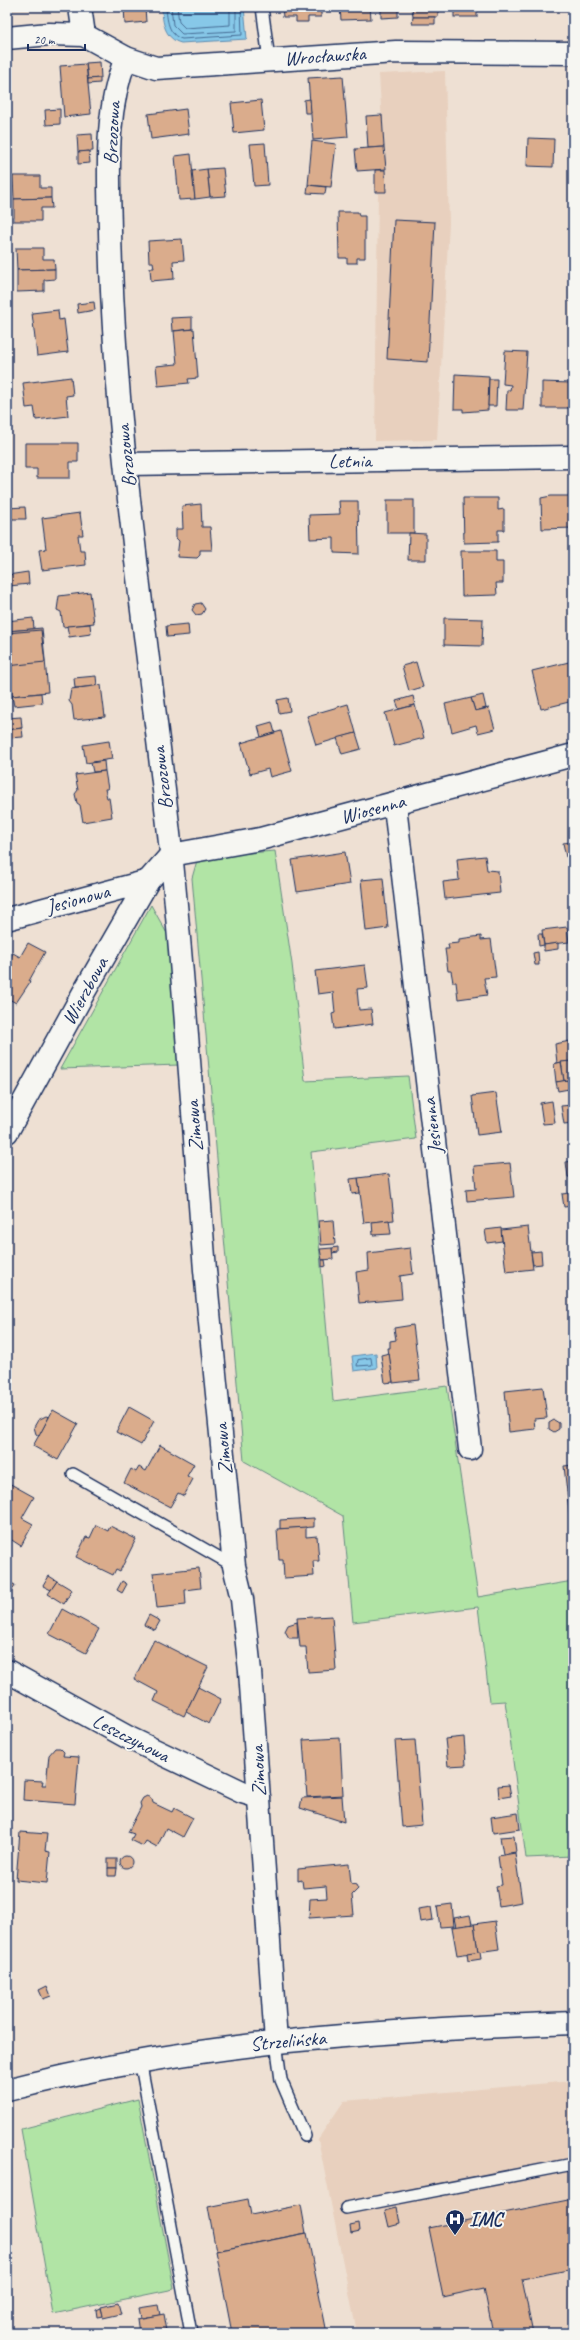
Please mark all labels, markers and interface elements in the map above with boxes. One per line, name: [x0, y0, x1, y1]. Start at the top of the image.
scale bar: [28, 26, 85, 52]
text: 20 m: [34, 32, 56, 48]
street label: Wrocławska: [284, 41, 368, 71]
street label: Brzozowa: [98, 99, 126, 165]
street label: Brzozowa: [110, 422, 142, 489]
street label: Letnia: [328, 448, 373, 474]
street label: Brzozowa: [146, 744, 178, 811]
street label: Wiosenna: [338, 788, 409, 830]
street label: Jesionowa: [43, 878, 114, 920]
street label: Wierzbowa: [56, 952, 114, 1029]
street label: Jesienna: [416, 1095, 448, 1156]
street label: Zimowa: [179, 1098, 209, 1152]
street label: Zimowa: [208, 1421, 238, 1476]
street label: Leszczynowa: [88, 1708, 175, 1769]
street label: Zimowa: [244, 1743, 272, 1797]
street label: Strzelińska: [249, 2025, 328, 2057]
place label: IMC: [469, 2207, 505, 2232]
hospital icon: IMC: [444, 2208, 466, 2236]

